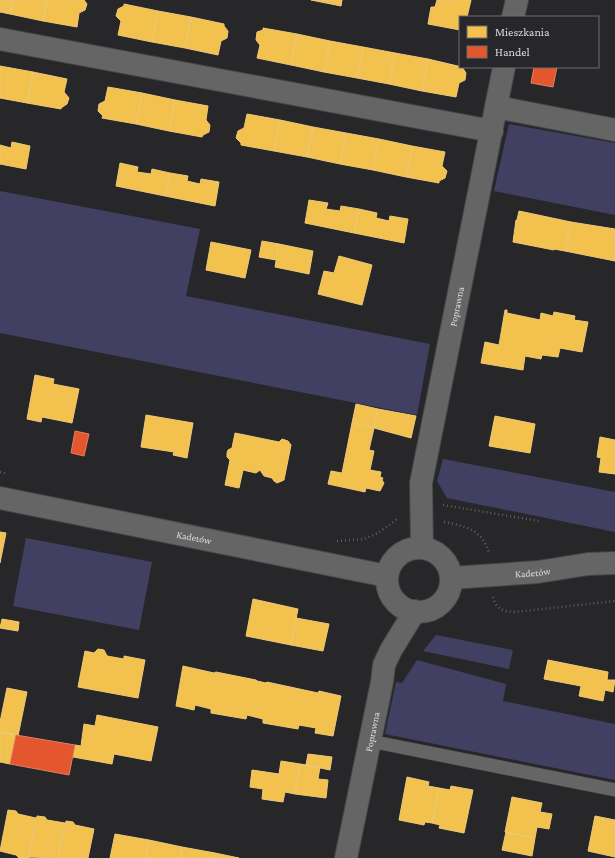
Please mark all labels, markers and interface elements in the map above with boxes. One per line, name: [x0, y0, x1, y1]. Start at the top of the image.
legend: [459, 16, 599, 68]
text: Mieszkania: [495, 25, 550, 39]
text: Handel: [495, 45, 530, 59]
street label: Poprawna: [447, 285, 466, 327]
street label: Kadetów: [176, 528, 213, 546]
street label: Kadetów: [515, 564, 552, 579]
street label: Poprawna: [362, 710, 381, 753]

